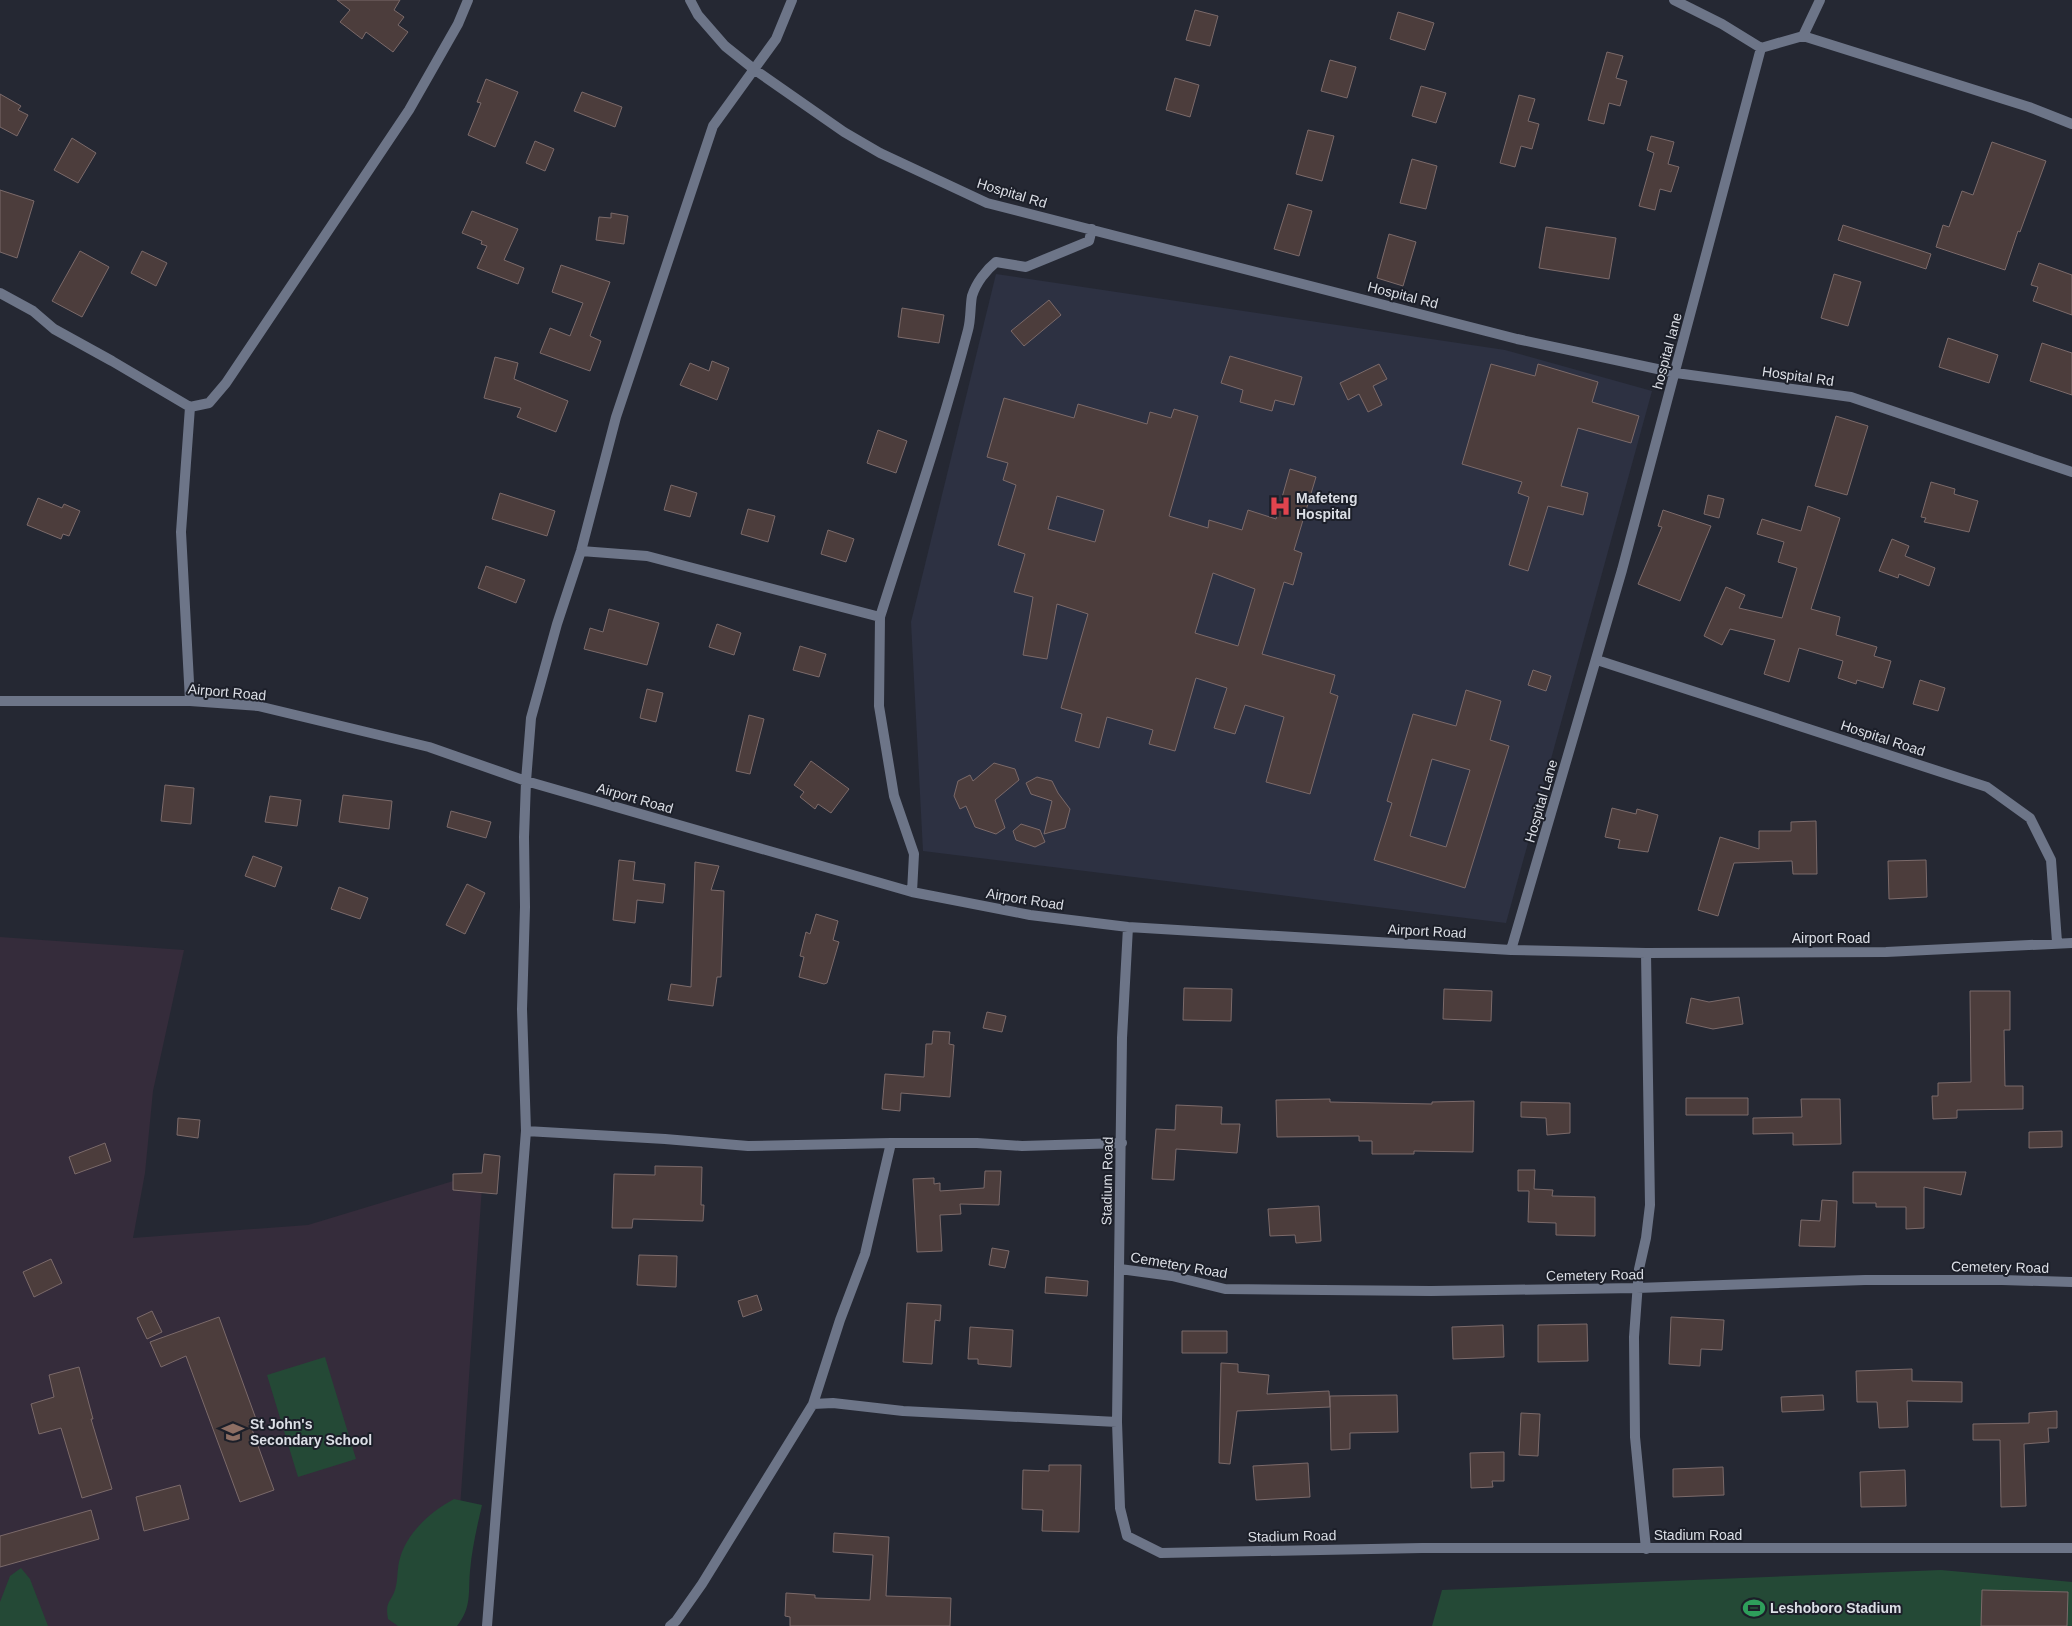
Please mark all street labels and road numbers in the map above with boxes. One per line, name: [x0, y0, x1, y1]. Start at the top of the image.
street label: Hospital Rd: [975, 175, 1049, 211]
street label: Hospital Rd: [1366, 278, 1440, 312]
street label: hospital lane: [1649, 311, 1685, 391]
street label: Hospital Rd: [1761, 363, 1835, 389]
street label: Airport Road: [187, 681, 267, 703]
street label: Hospital Road: [1839, 717, 1927, 759]
street label: Hospital Lane: [1522, 757, 1561, 844]
street label: Airport Road: [595, 779, 675, 817]
street label: Airport Road: [985, 885, 1065, 913]
street label: Airport Road: [1387, 921, 1467, 941]
street label: Airport Road: [1792, 930, 1870, 946]
street label: Stadium Road: [1098, 1137, 1116, 1225]
street label: Cemetery Road: [1129, 1249, 1229, 1281]
street label: Cemetery Road: [1951, 1258, 2049, 1276]
street label: Cemetery Road: [1546, 1266, 1644, 1284]
street label: Stadium Road: [1248, 1527, 1336, 1545]
street label: Stadium Road: [1654, 1527, 1742, 1543]

